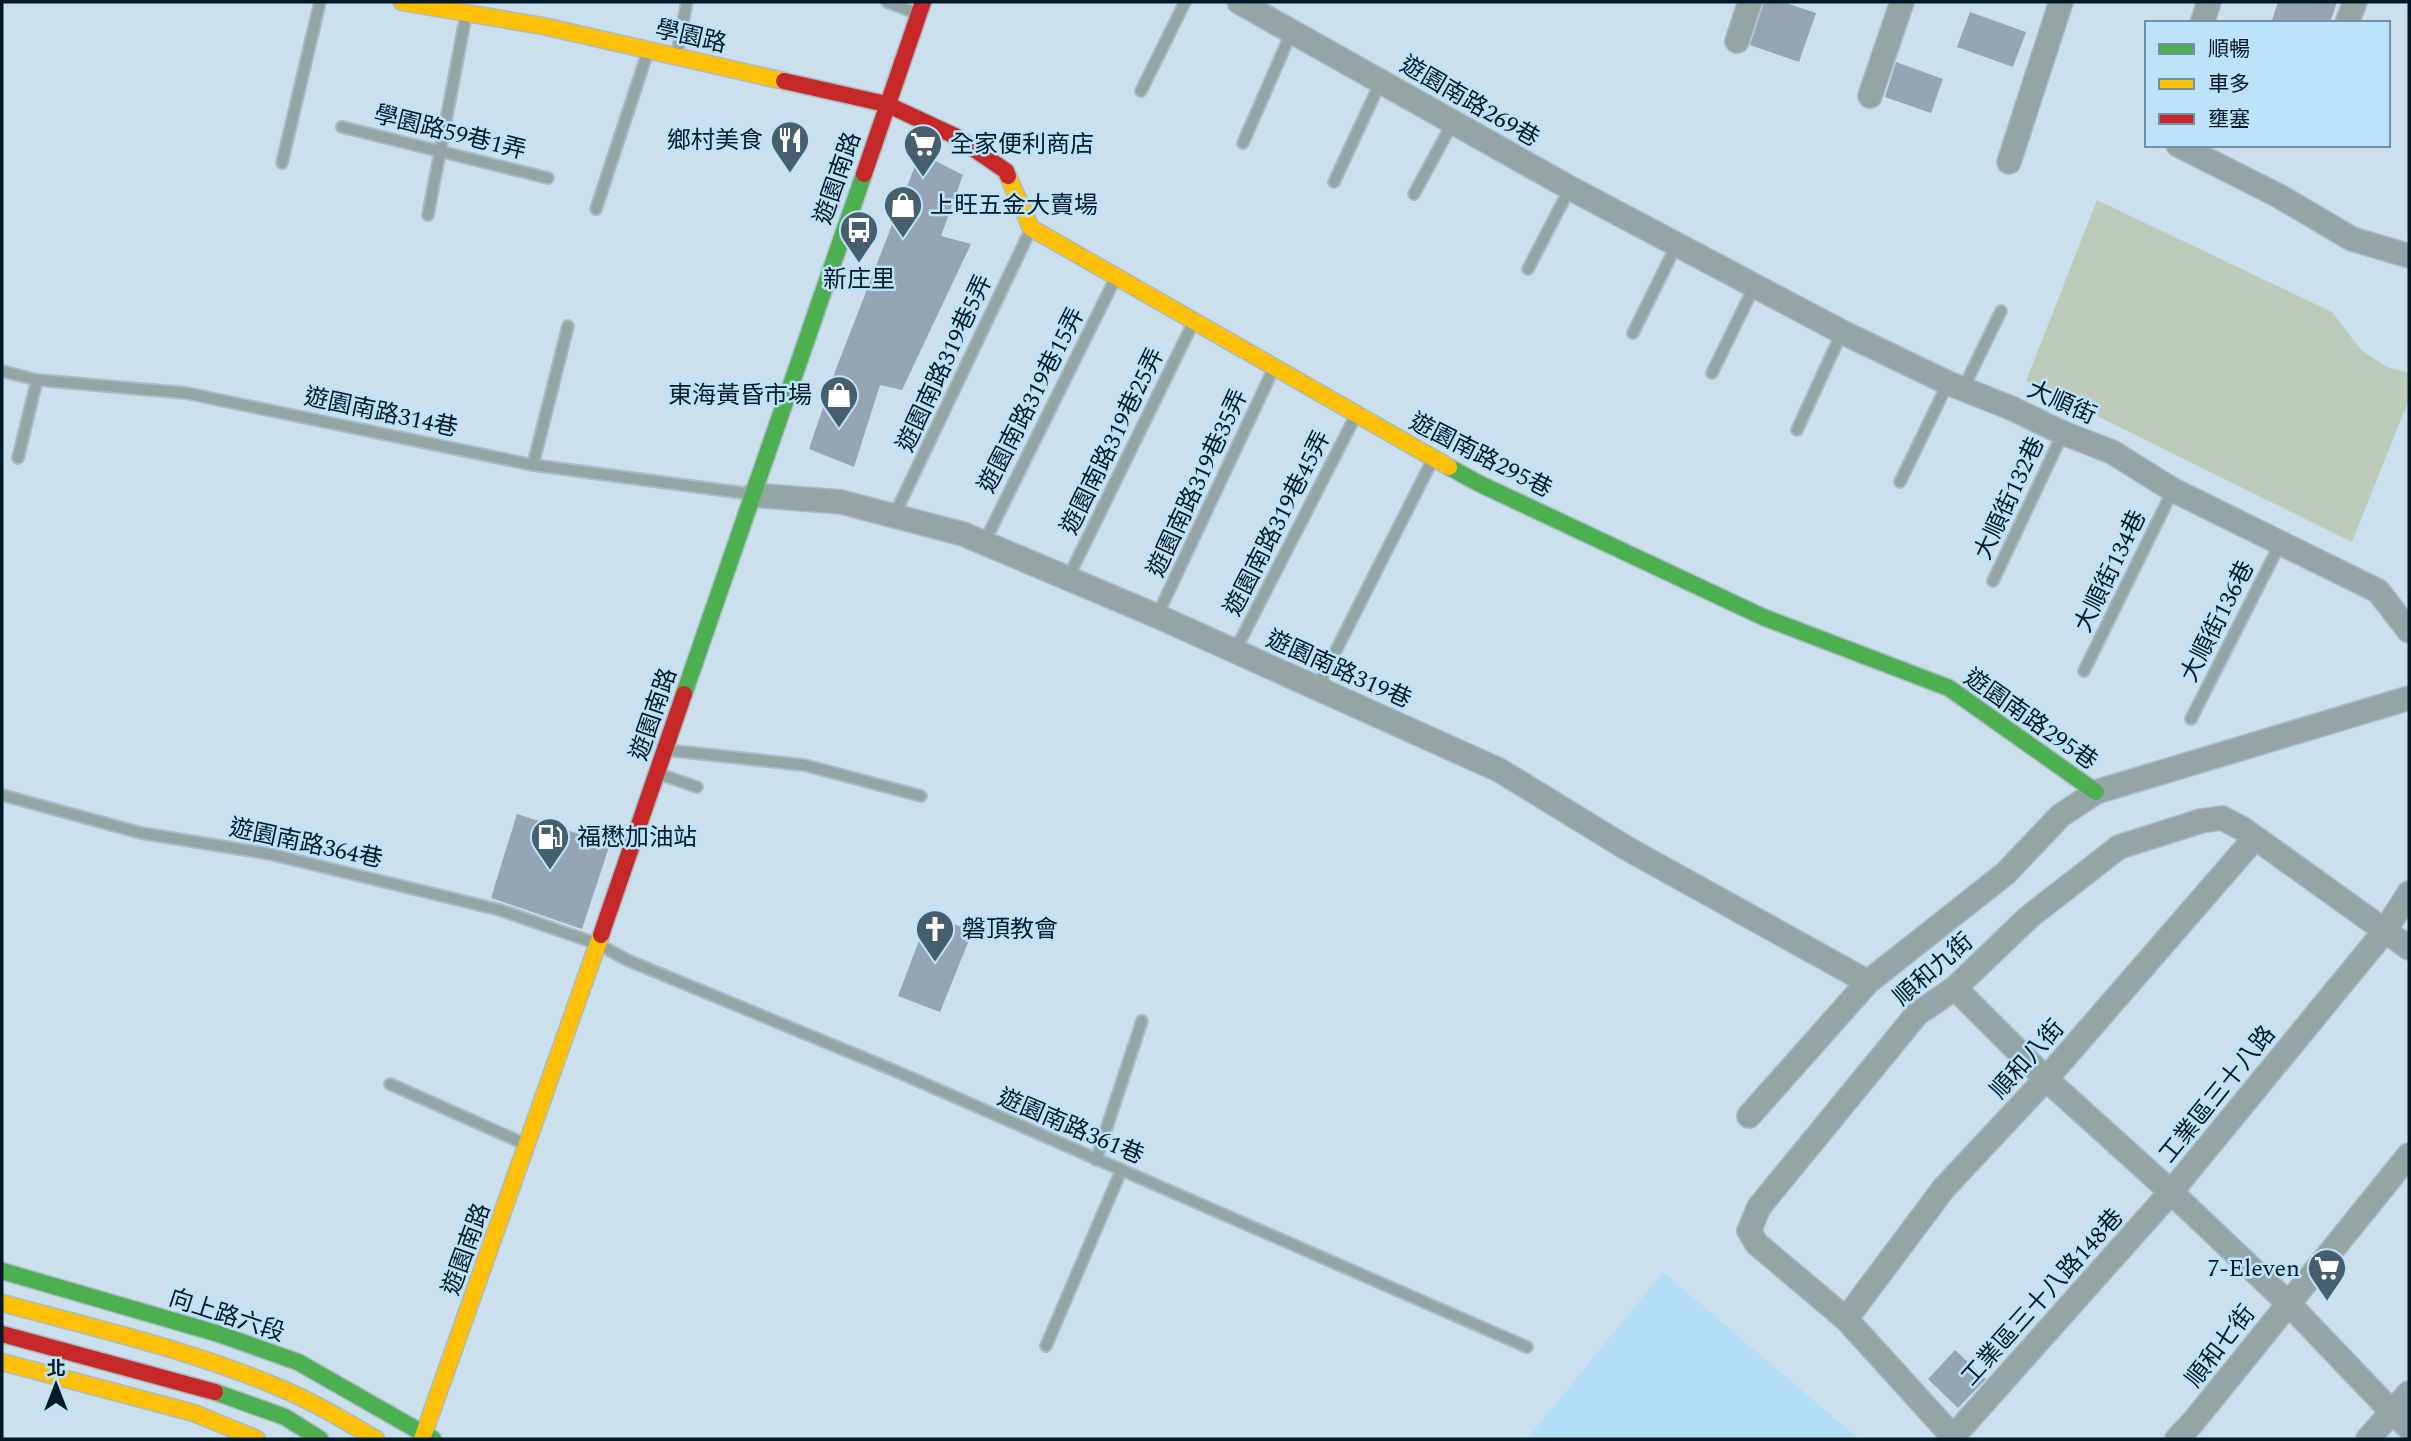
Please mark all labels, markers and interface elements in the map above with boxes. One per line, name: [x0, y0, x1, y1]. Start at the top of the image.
street label: 學園路: [652, 11, 730, 63]
legend: [2145, 21, 2390, 147]
text: 順暢: [2208, 34, 2250, 66]
street label: 遊園南路269巷: [1393, 47, 1546, 156]
text: 車多: [2208, 69, 2250, 101]
street label: 學園路59巷1弄: [370, 97, 530, 169]
text: 壅塞: [2208, 104, 2250, 136]
restaurant icon: 鄉村美食: [769, 119, 811, 174]
place label: 鄉村美食: [667, 123, 763, 159]
supermarket icon: 全家便利商店: [902, 123, 944, 178]
street label: 遊園南路: [805, 127, 871, 230]
place label: 全家便利商店: [950, 127, 1094, 163]
shop icon: 上旺五金大賣場: [882, 184, 924, 239]
place label: 上旺五金大賣場: [930, 188, 1098, 224]
bus stop icon: 新庄里: [838, 209, 880, 264]
place label: 新庄里: [823, 262, 895, 298]
street label: 遊園南路319巷5弄: [888, 269, 1002, 458]
street label: 遊園南路319巷15弄: [970, 301, 1094, 500]
street label: 遊園南路319巷25弄: [1052, 342, 1174, 541]
street label: 大順街: [2021, 372, 2102, 434]
shop icon: 東海黃昏市場: [818, 374, 860, 429]
place label: 東海黃昏市場: [668, 378, 812, 414]
street label: 遊園南路314巷: [301, 379, 461, 447]
street label: 遊園南路319巷35弄: [1138, 383, 1257, 583]
street label: 遊園南路295巷: [1403, 404, 1558, 507]
street label: 遊園南路319巷45弄: [1216, 424, 1340, 623]
street label: 大順街132巷: [1966, 431, 2054, 566]
street label: 大順街134巷: [2066, 504, 2156, 639]
street label: 大順街136巷: [2172, 554, 2264, 688]
street label: 遊園南路319巷: [1260, 622, 1417, 718]
street label: 遊園南路295巷: [1956, 660, 2105, 779]
street label: 遊園南路: [621, 663, 687, 766]
street label: 遊園南路364巷: [226, 810, 386, 878]
fuel station icon: 福懋加油站: [529, 816, 571, 871]
place label: 福懋加油站: [577, 820, 697, 856]
church icon: 磐頂教會: [914, 908, 956, 963]
place label: 磐頂教會: [962, 912, 1058, 948]
street label: 順和九街: [1886, 925, 1982, 1015]
street label: 順和八街: [1982, 1012, 2073, 1107]
street label: 工業區三十八路: [2151, 1018, 2285, 1171]
street label: 遊園南路361巷: [992, 1080, 1149, 1174]
street label: 遊園南路: [434, 1198, 500, 1301]
street label: 工業區三十八路148巷: [1953, 1201, 2132, 1394]
supermarket icon: 7-Eleven: [2306, 1247, 2348, 1302]
place label: 7-Eleven: [2208, 1251, 2300, 1287]
street label: 向上路六段: [164, 1280, 289, 1352]
street label: 順和七街: [2177, 1298, 2265, 1396]
north arrow: [21, 1350, 91, 1420]
text: 北: [46, 1355, 66, 1384]

